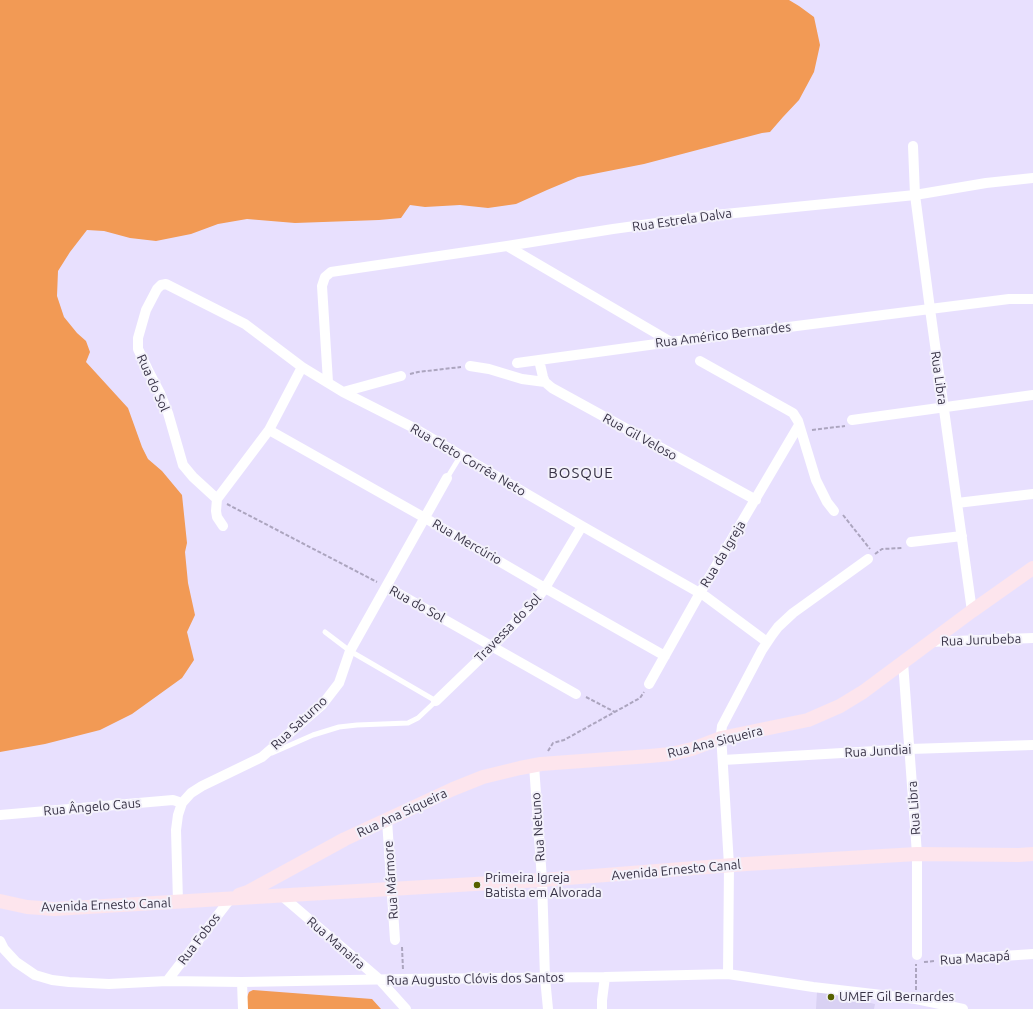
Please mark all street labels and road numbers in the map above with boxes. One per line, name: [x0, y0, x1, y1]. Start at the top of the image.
street label: Rua Estrela Dalva: [631, 205, 733, 235]
street label: Rua Américo Bernardes: [654, 319, 792, 351]
street label: Rua Libra: [928, 350, 950, 406]
street label: Rua do Sol: [133, 352, 173, 414]
street label: Rua Gil Veloso: [600, 410, 680, 464]
street label: Rua Cleto Corrêa Neto: [407, 421, 529, 499]
street label: Rua Mercúrio: [429, 516, 505, 568]
street label: Rua da Igreja: [697, 518, 749, 590]
street label: Rua do Sol: [386, 582, 448, 626]
street label: Travessa do Sol: [472, 591, 544, 665]
street label: Rua Jurubeba: [941, 631, 1021, 649]
street label: Rua Saturno: [268, 693, 330, 753]
street label: Rua Ana Siqueira: [666, 723, 764, 761]
street label: Rua Jundiai: [844, 741, 912, 761]
street label: Rua Libra: [904, 780, 924, 836]
street label: Rua Ana Siqueira: [354, 785, 450, 841]
street label: Rua Netuno: [528, 792, 548, 862]
street label: Rua Ângelo Caus: [43, 795, 141, 819]
street label: Rua Mármore: [380, 840, 402, 920]
street label: Avenida Ernesto Canal: [611, 857, 741, 883]
street label: Avenida Ernesto Canal: [41, 895, 171, 915]
street label: Rua Fobos: [175, 910, 223, 968]
street label: Rua Manaíra: [304, 913, 368, 973]
street label: Rua Macapá: [939, 948, 1011, 968]
street label: Rua Augusto Clóvis dos Santos: [386, 970, 564, 988]

